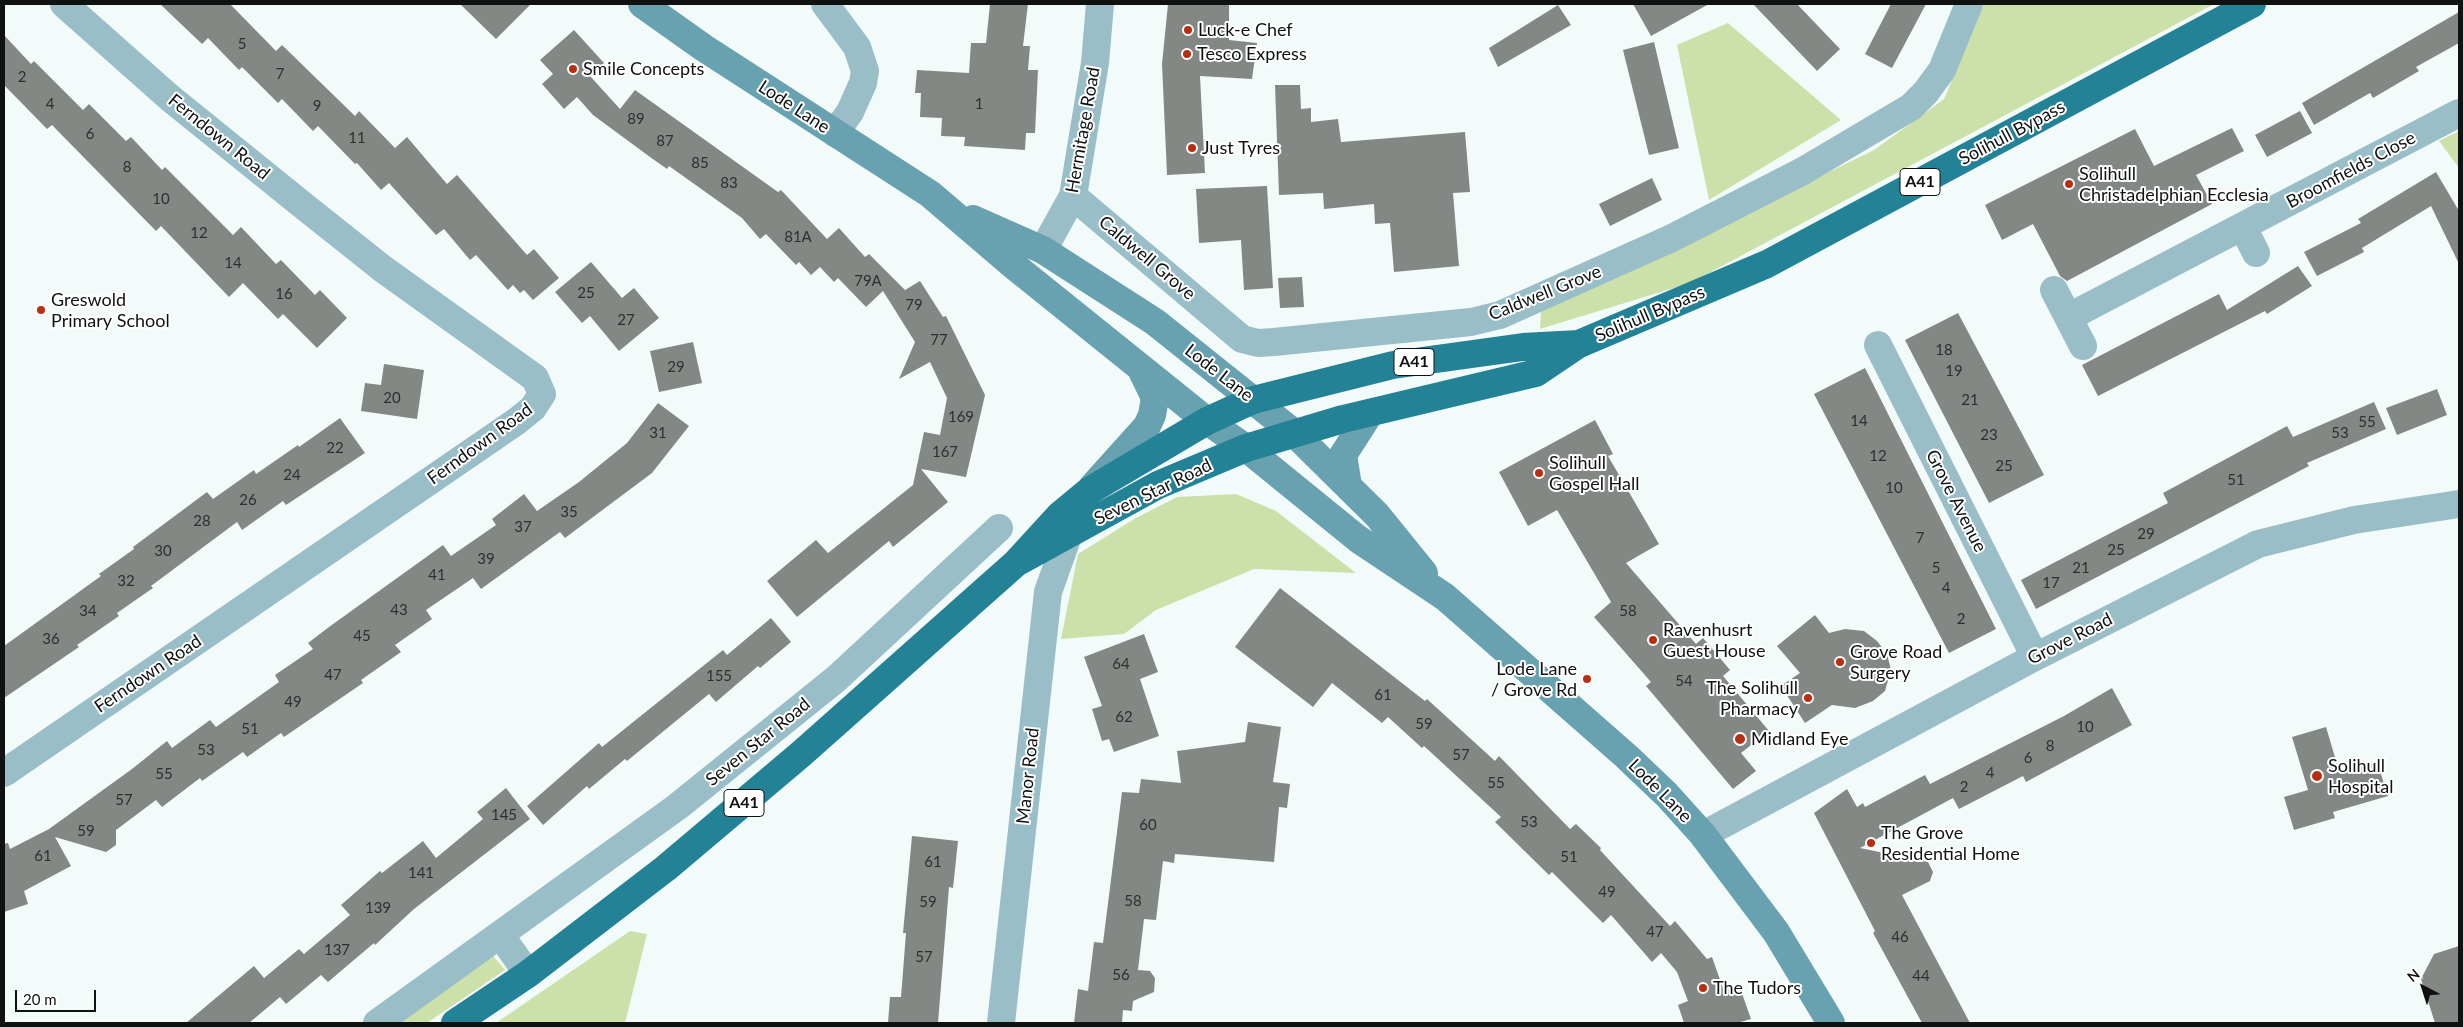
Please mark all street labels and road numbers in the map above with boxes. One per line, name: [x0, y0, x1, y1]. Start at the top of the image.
street label: Hermitage Road: [1061, 65, 1105, 195]
street label: Lode Lane: [754, 76, 834, 138]
street label: Ferndown Road: [164, 89, 274, 185]
street label: Solihull Bypass: [1955, 96, 2069, 170]
street label: Broomfields Close: [2283, 127, 2419, 213]
road number: A41: [1900, 168, 1940, 196]
street label: Caldwell Grove: [1094, 211, 1200, 305]
street label: Caldwell Grove: [1486, 261, 1604, 325]
street label: Solihull Bypass: [1592, 281, 1708, 347]
street label: Lode Lane: [1181, 340, 1257, 406]
road number: A41: [1394, 348, 1434, 376]
street label: Ferndown Road: [423, 399, 537, 489]
street label: Grove Avenue: [1921, 446, 1991, 556]
street label: Seven Star Road: [1091, 454, 1215, 530]
street label: Grove Road: [2024, 608, 2116, 670]
street label: Ferndown Road: [90, 630, 206, 718]
street label: Seven Star Road: [701, 693, 815, 791]
street label: Manor Road: [1012, 727, 1044, 825]
street label: Lode Lane: [1624, 755, 1696, 827]
road number: A41: [724, 790, 764, 816]

